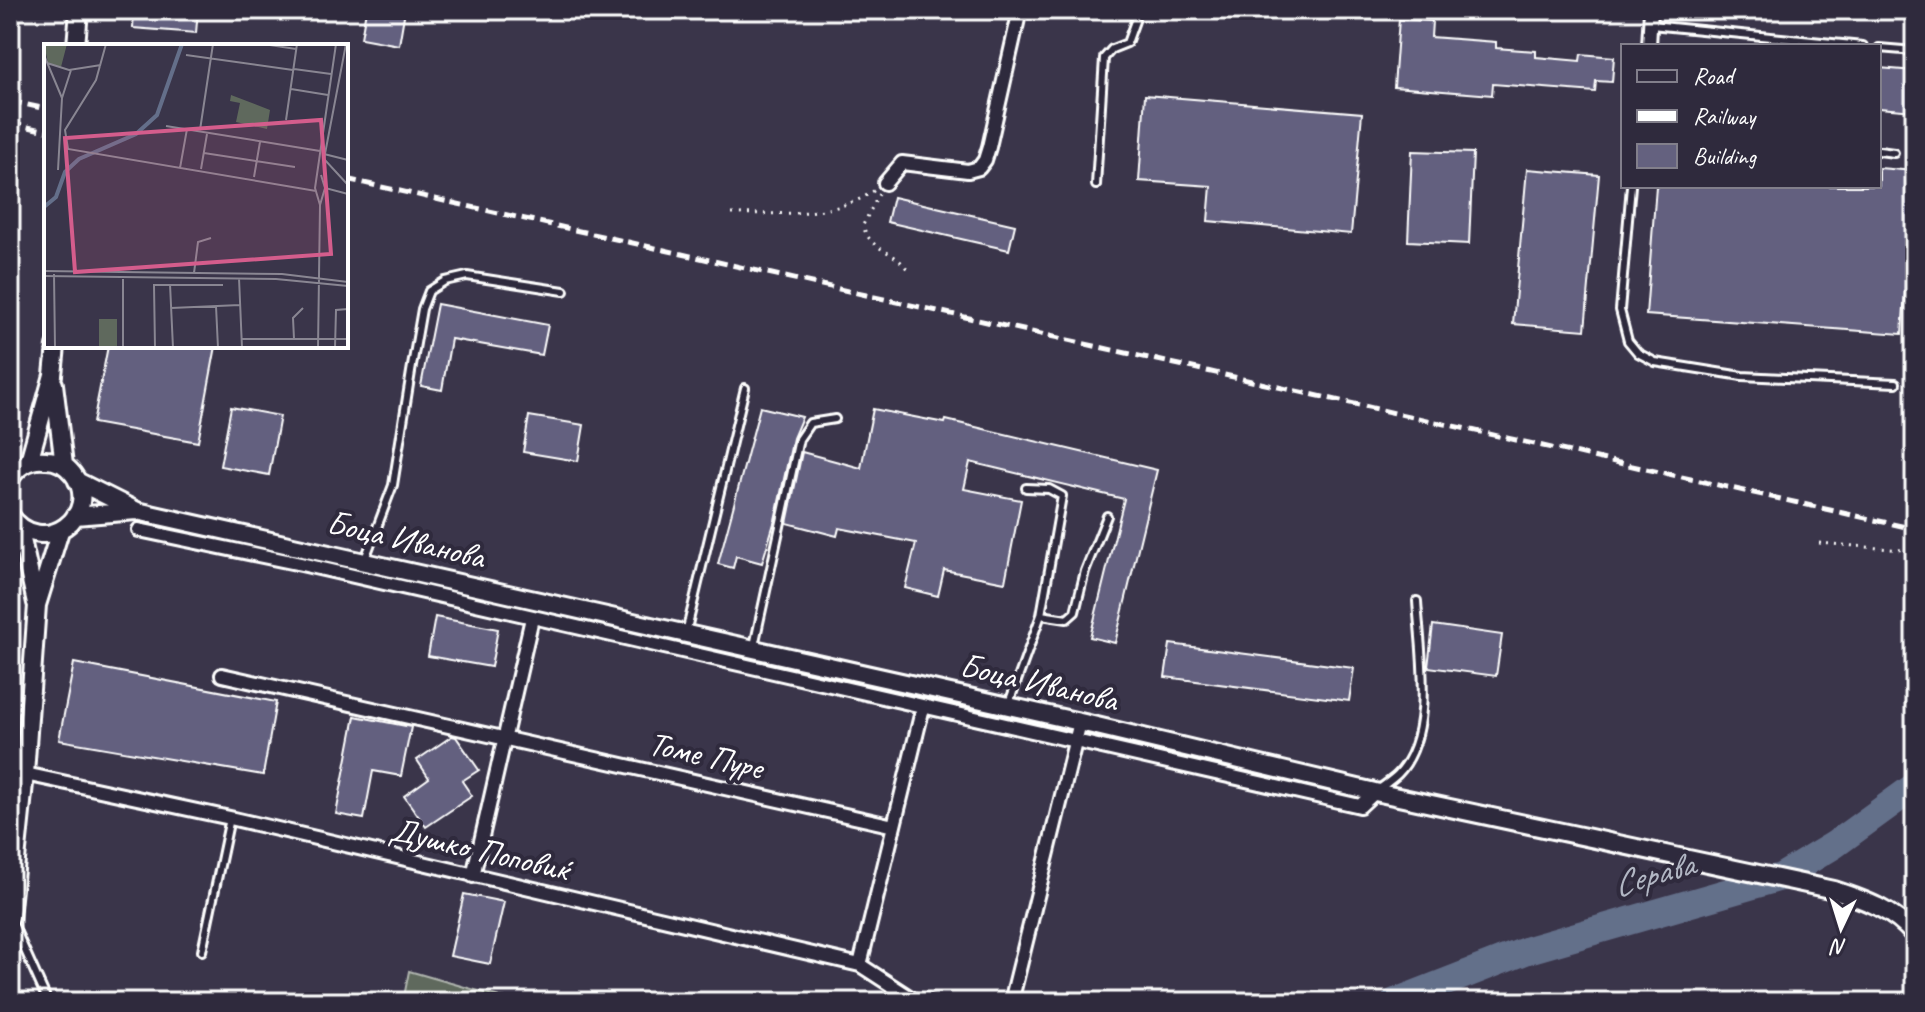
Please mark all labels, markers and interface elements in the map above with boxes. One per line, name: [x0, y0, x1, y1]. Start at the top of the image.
inset map: [44, 44, 348, 348]
legend: [1621, 44, 1881, 188]
text: Road: [1693, 61, 1737, 91]
text: Railway: [1693, 101, 1757, 131]
text: Building: [1693, 141, 1758, 171]
street label: Боца Иванова: [323, 500, 491, 579]
street label: Боца Иванова: [956, 643, 1124, 722]
street label: Томе Пуре: [645, 721, 770, 790]
street label: Душко Поповиќ: [386, 807, 578, 891]
water label: Серава: [1607, 839, 1703, 907]
north arrow: [1801, 888, 1881, 968]
text: N: [1829, 932, 1847, 961]

